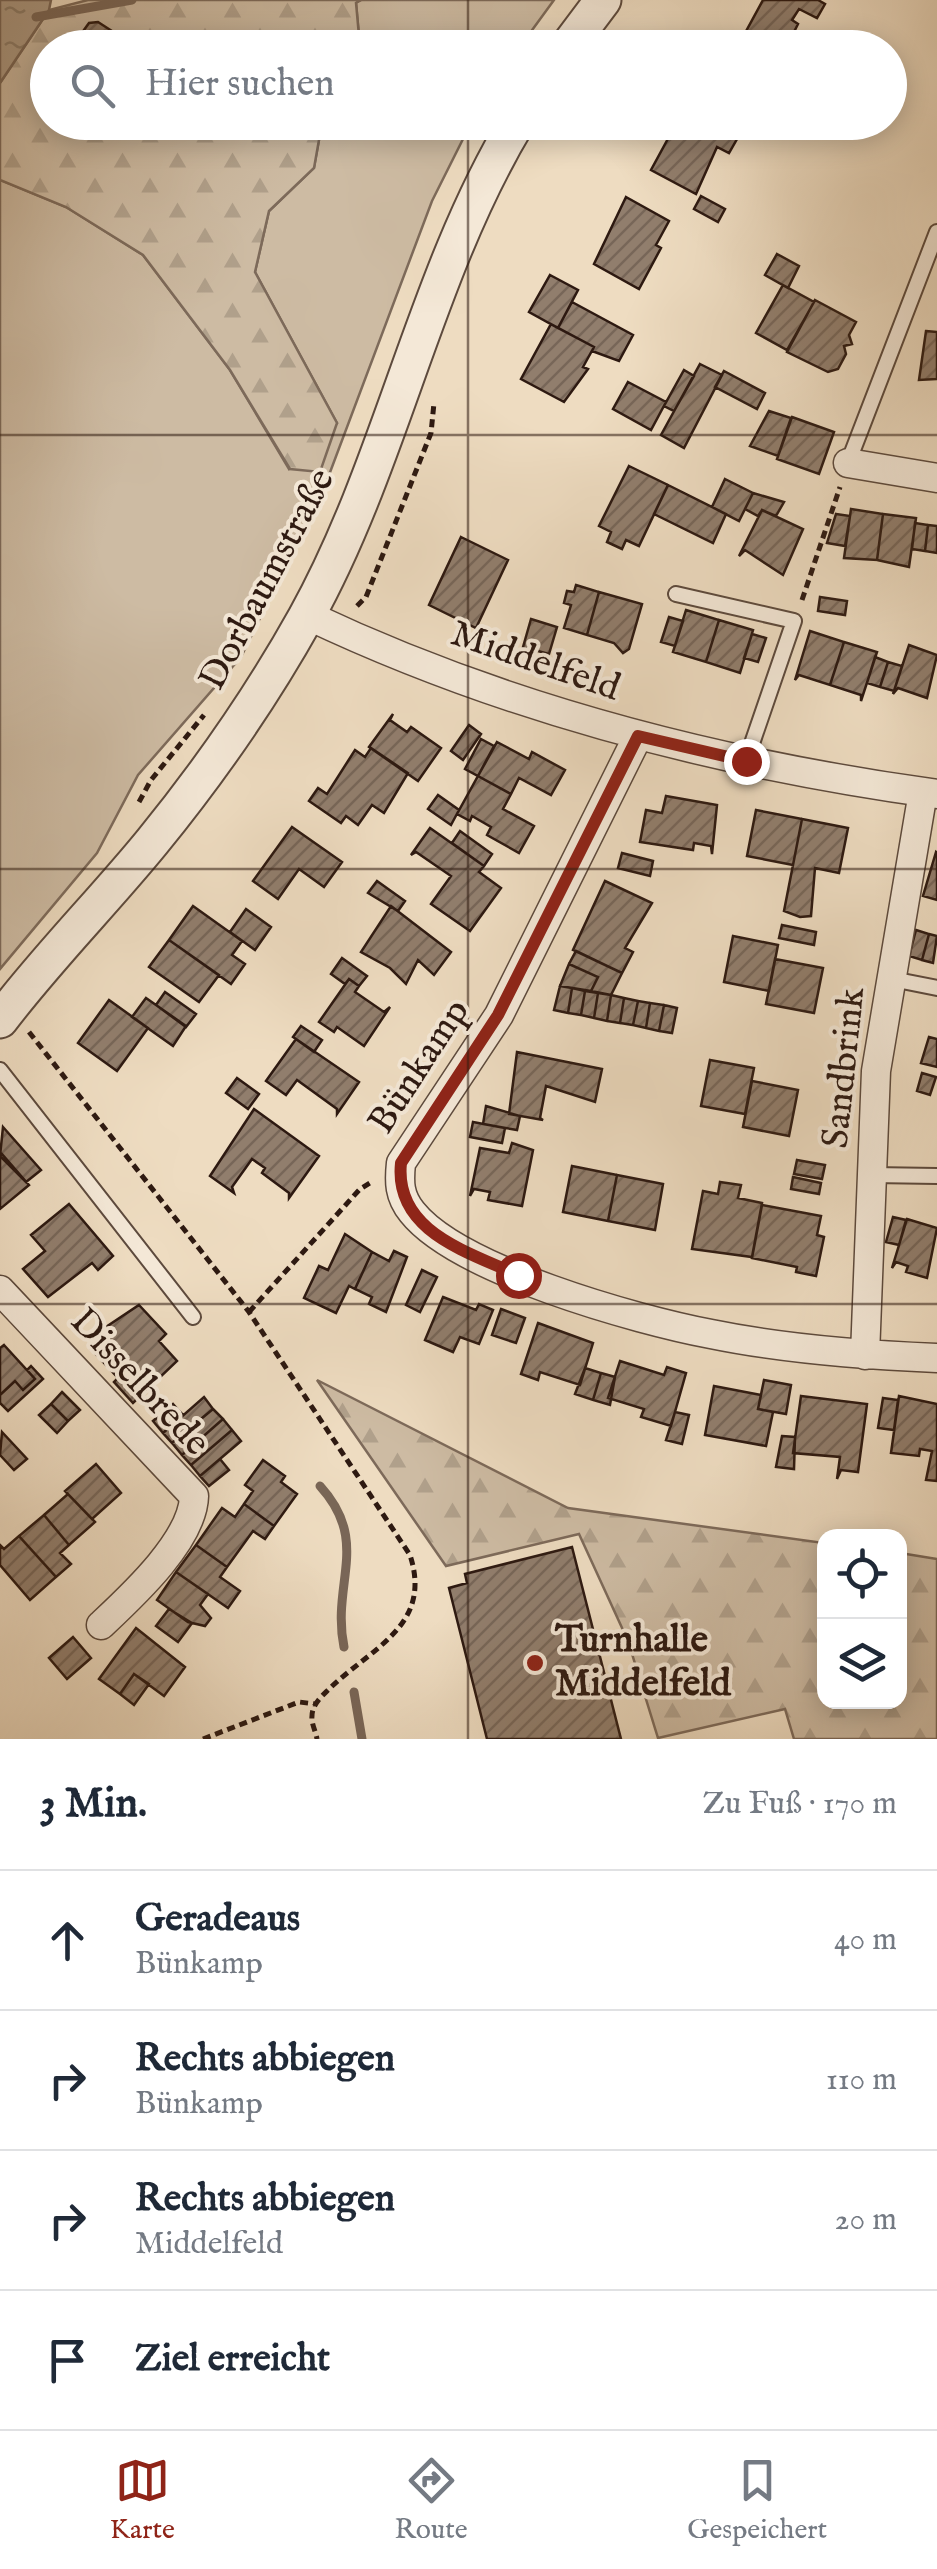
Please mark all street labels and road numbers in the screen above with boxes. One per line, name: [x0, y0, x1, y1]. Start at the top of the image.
street label: Dorbaumstraße: [189, 461, 347, 699]
street label: Middelfeld: [444, 611, 627, 714]
street label: Sandbrink: [813, 985, 877, 1151]
street label: Bünkamp: [359, 990, 481, 1144]
street label: Disselbrede: [59, 1299, 219, 1467]

